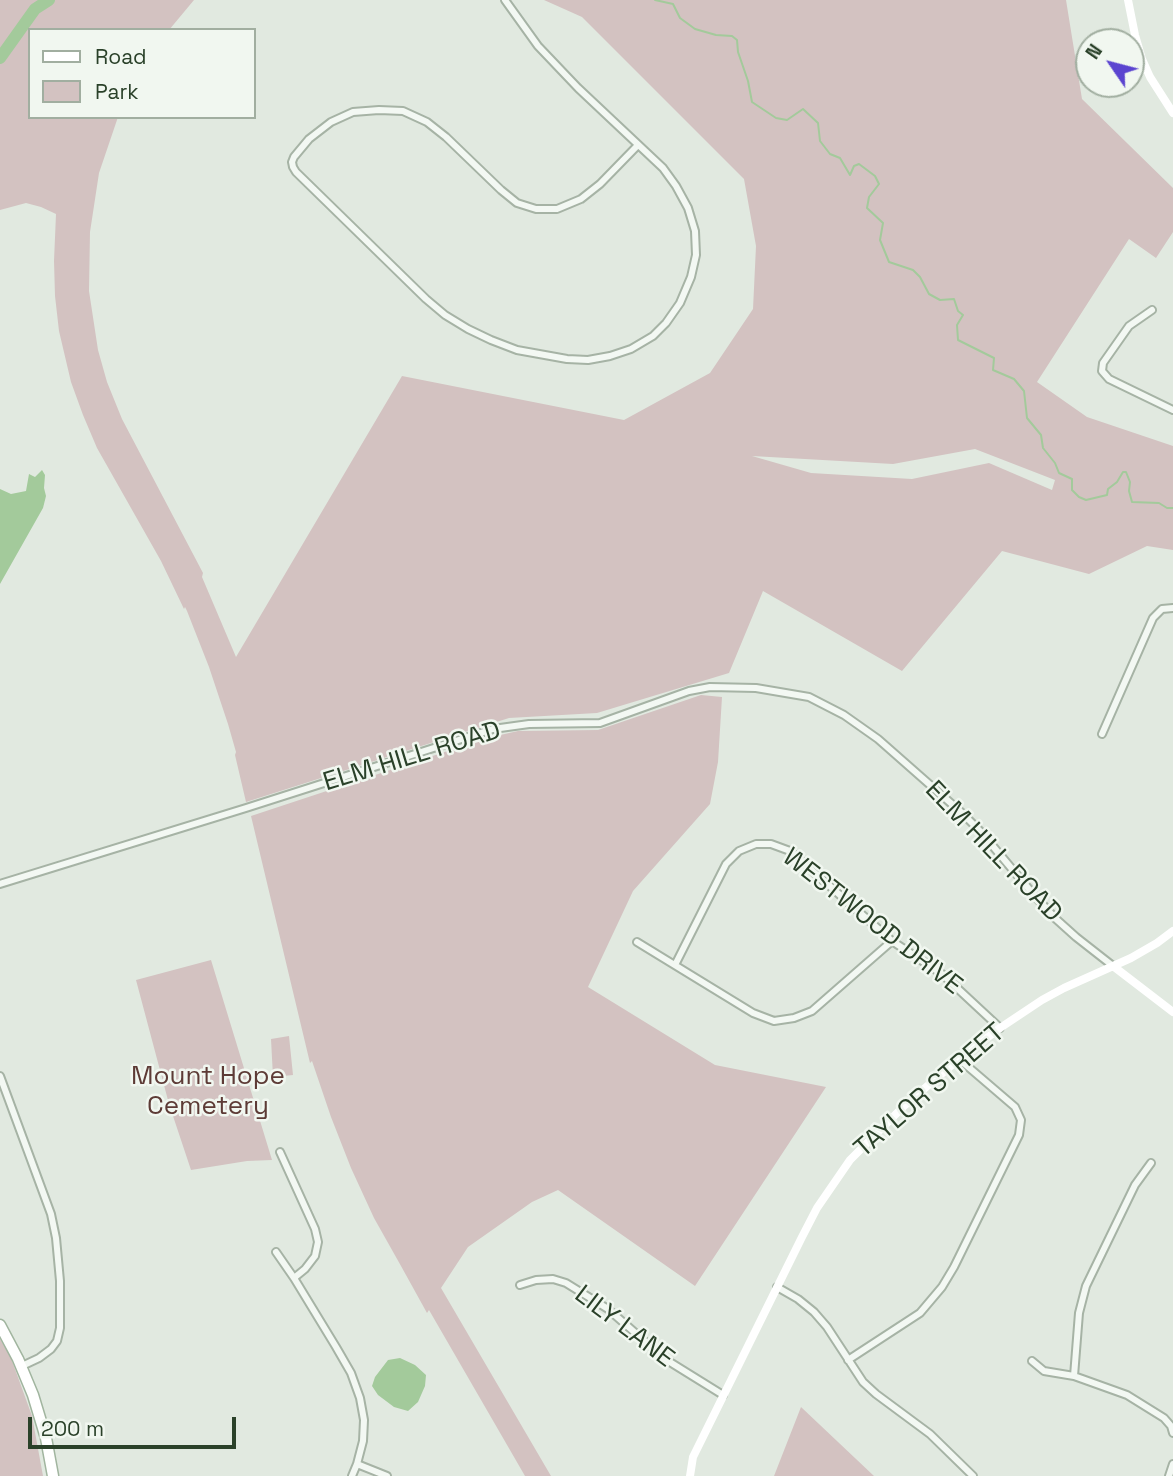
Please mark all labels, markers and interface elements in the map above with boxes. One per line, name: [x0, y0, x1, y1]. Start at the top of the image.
legend: [28, 28, 256, 119]
north arrow: [1075, 28, 1145, 98]
text: N: [1080, 39, 1108, 64]
text: Road: [95, 43, 147, 70]
text: Park: [95, 78, 139, 105]
street label: ELM HILL ROAD: [320, 715, 504, 799]
street label: ELM HILL ROAD: [918, 775, 1068, 929]
street label: WESTWOOD DRIVE: [776, 842, 968, 1002]
street label: TAYLOR STREET: [848, 1017, 1012, 1165]
park label: Mount Hope Cemetery: [131, 1061, 285, 1122]
street label: LILY LANE: [568, 1279, 680, 1375]
scale bar: [32, 1402, 240, 1446]
text: 200 m: [41, 1415, 104, 1442]

